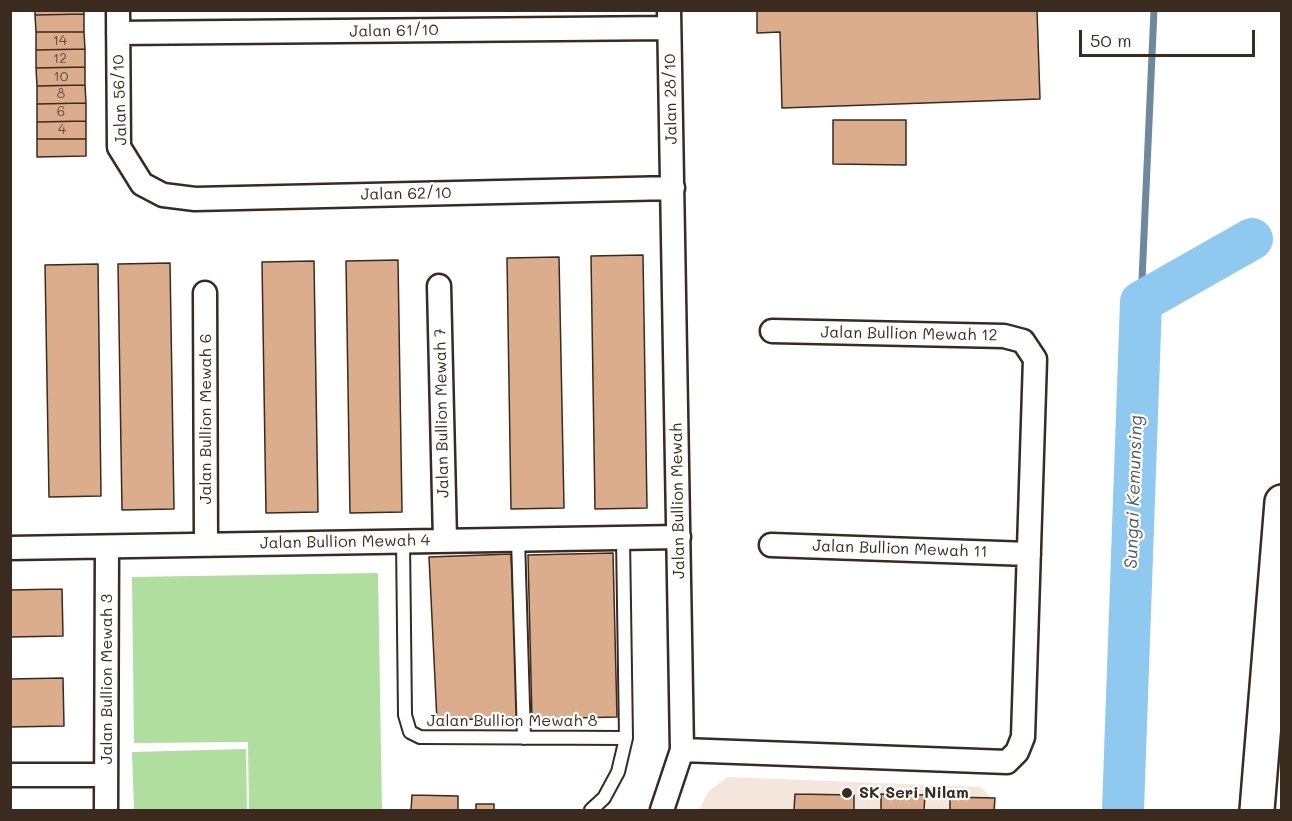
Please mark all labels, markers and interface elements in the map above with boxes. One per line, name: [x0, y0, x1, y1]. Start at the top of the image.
scale bar: [1082, 18, 1258, 56]
street label: Jalan 61/10: [349, 21, 439, 41]
text: 50 m: [1090, 28, 1132, 52]
house number: 14: [53, 33, 67, 49]
house number: 12: [53, 51, 67, 67]
street label: Jalan 28/10: [661, 53, 681, 145]
street label: Jalan 56/10: [109, 54, 131, 146]
house number: 10: [54, 69, 68, 85]
house number: 8: [57, 86, 65, 102]
house number: 6: [57, 104, 65, 120]
house number: 4: [58, 122, 66, 138]
street label: Jalan 62/10: [360, 184, 452, 204]
street label: Jalan Bullion Mewah 12: [820, 323, 998, 345]
street label: Jalan Bullion Mewah 7: [431, 328, 453, 498]
street label: Jalan Bullion Mewah 6: [196, 334, 216, 504]
water label: Sungai Kemunsing: [1121, 415, 1147, 569]
street label: Jalan Bullion Mewah: [667, 423, 689, 579]
street label: Jalan Bullion Mewah 4: [260, 531, 430, 553]
street label: Jalan Bullion Mewah 11: [812, 536, 988, 562]
street label: Jalan Bullion Mewah 3: [97, 594, 117, 764]
street label: Jalan Bullion Mewah 8: [427, 711, 597, 731]
place label: SK Seri Nilam: [859, 783, 969, 803]
marker: SK Seri Nilam: [840, 786, 854, 800]

